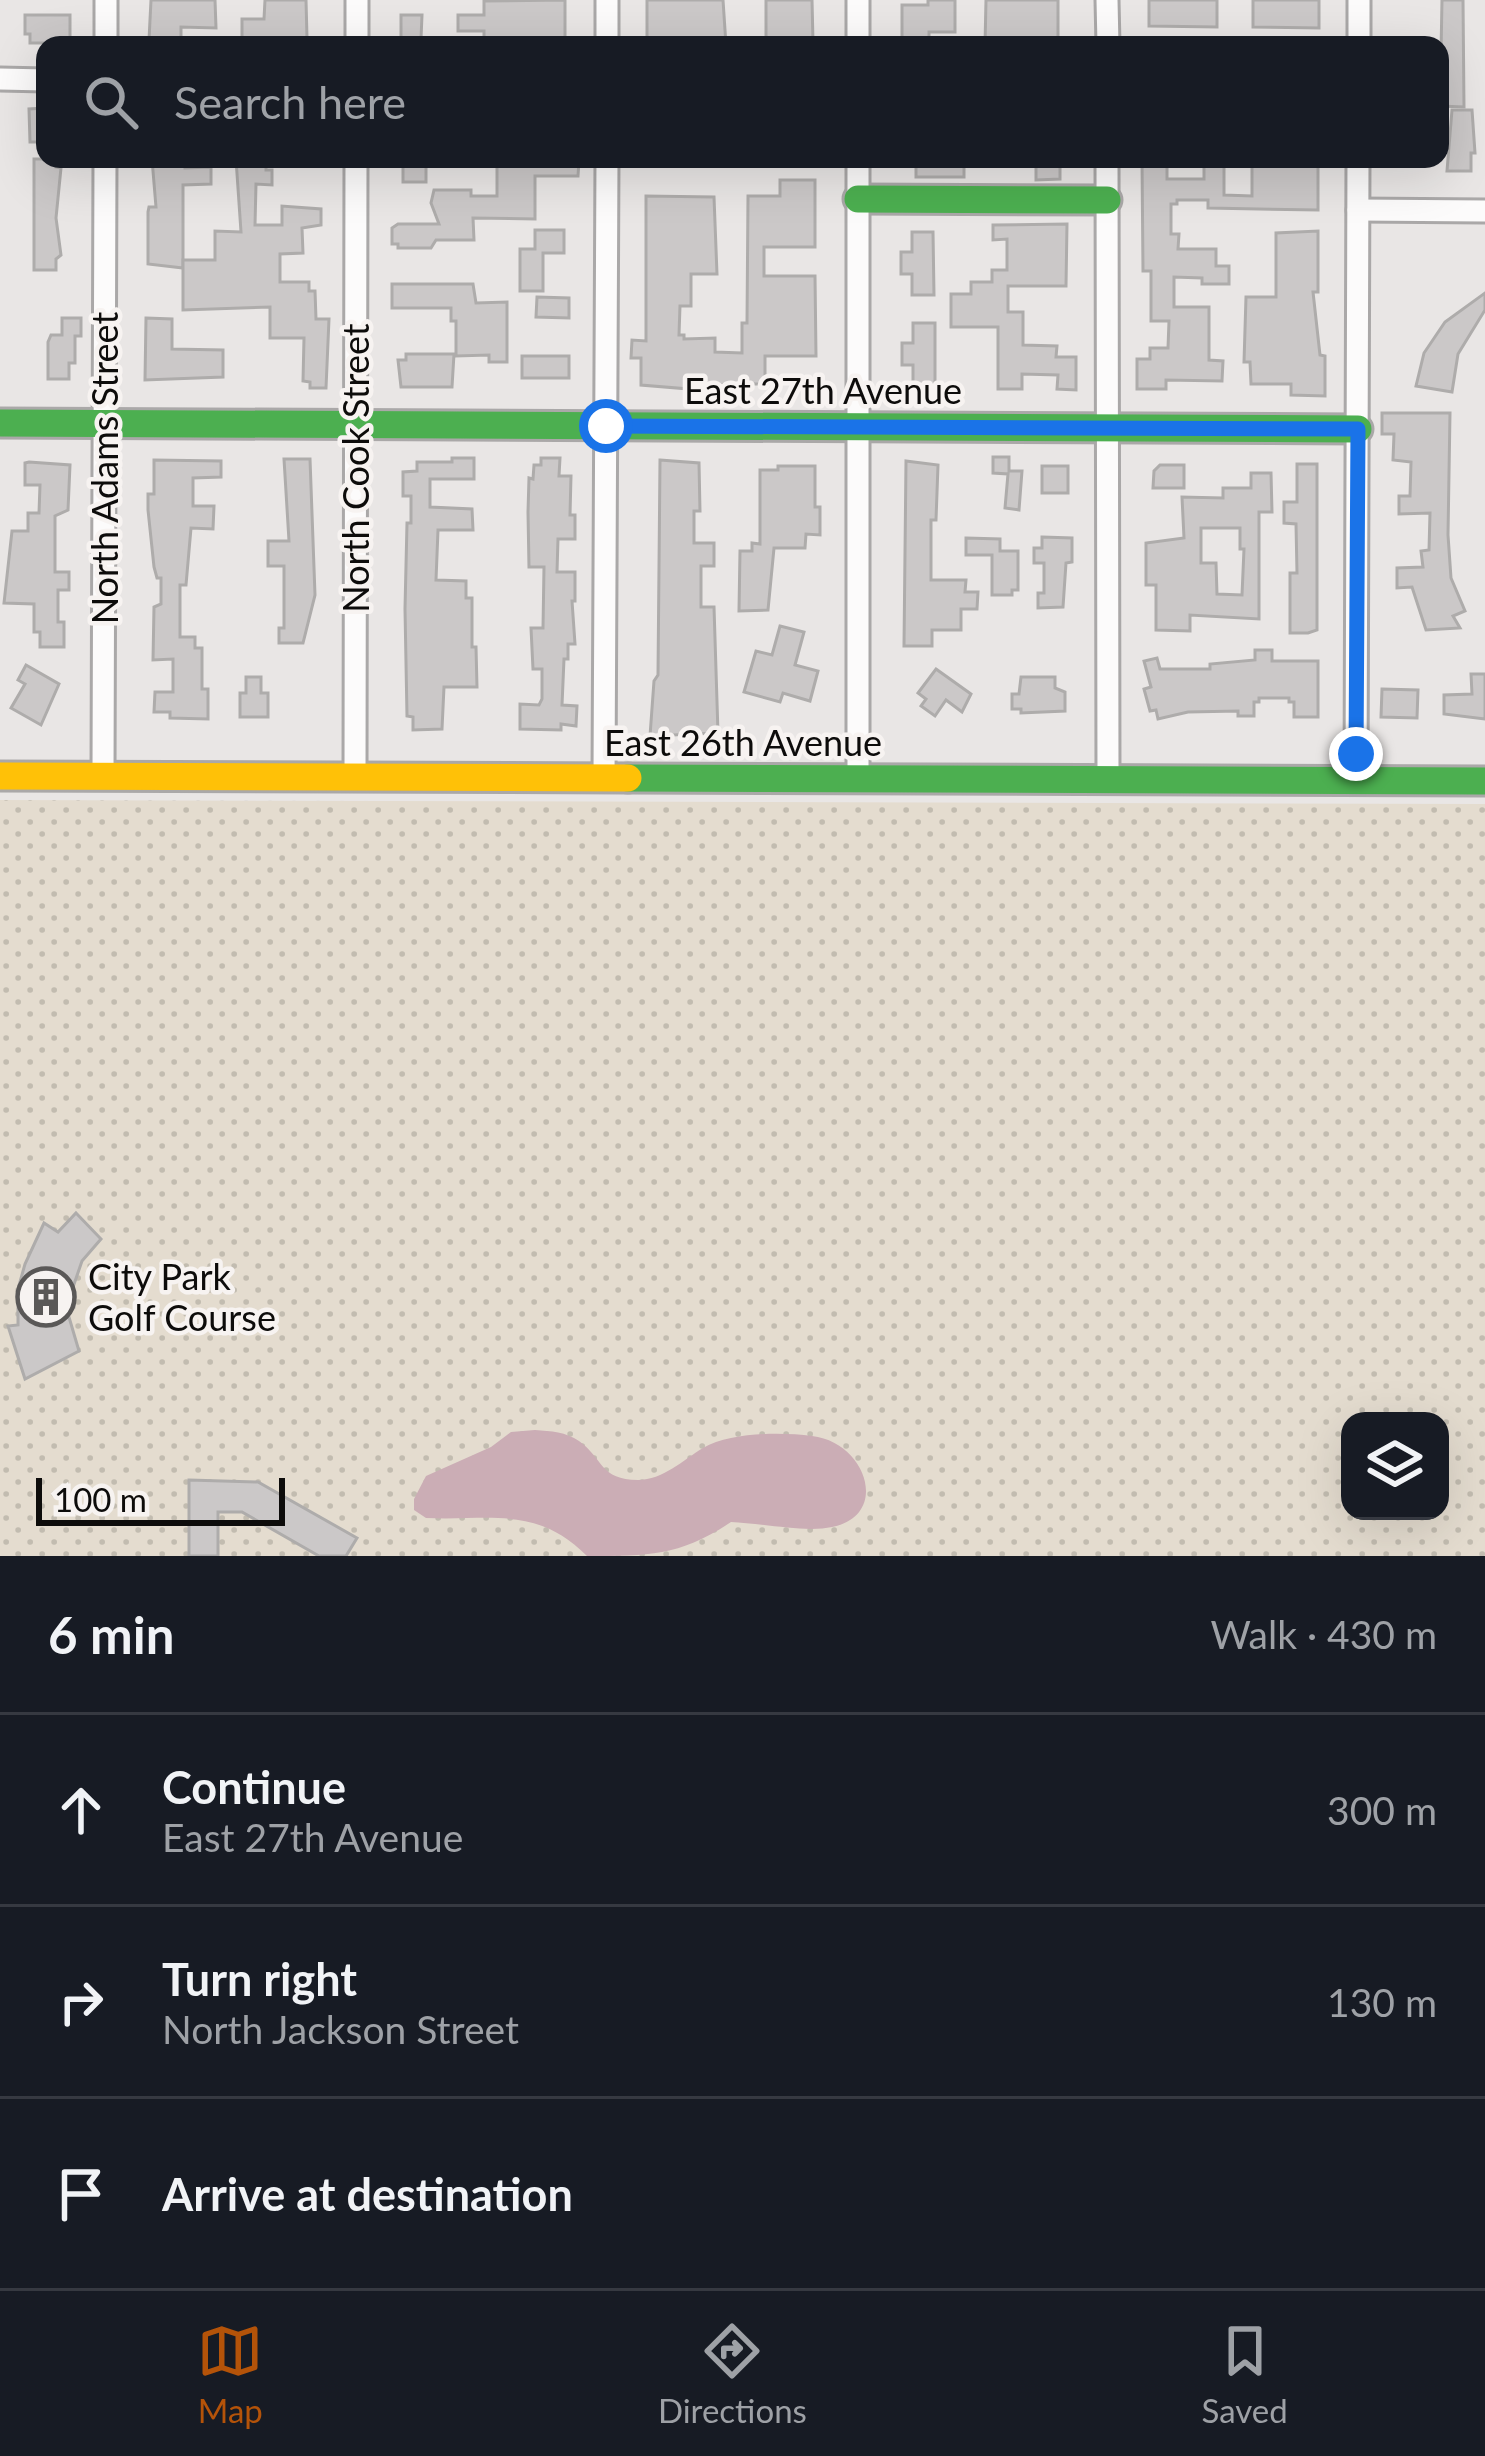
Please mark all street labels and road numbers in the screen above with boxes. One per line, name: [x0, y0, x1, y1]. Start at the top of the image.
street label: North Adams Street: [82, 312, 126, 624]
street label: North Cook Street: [333, 323, 377, 613]
street label: East 27th Avenue: [684, 368, 962, 412]
street label: East 26th Avenue: [604, 720, 882, 764]

